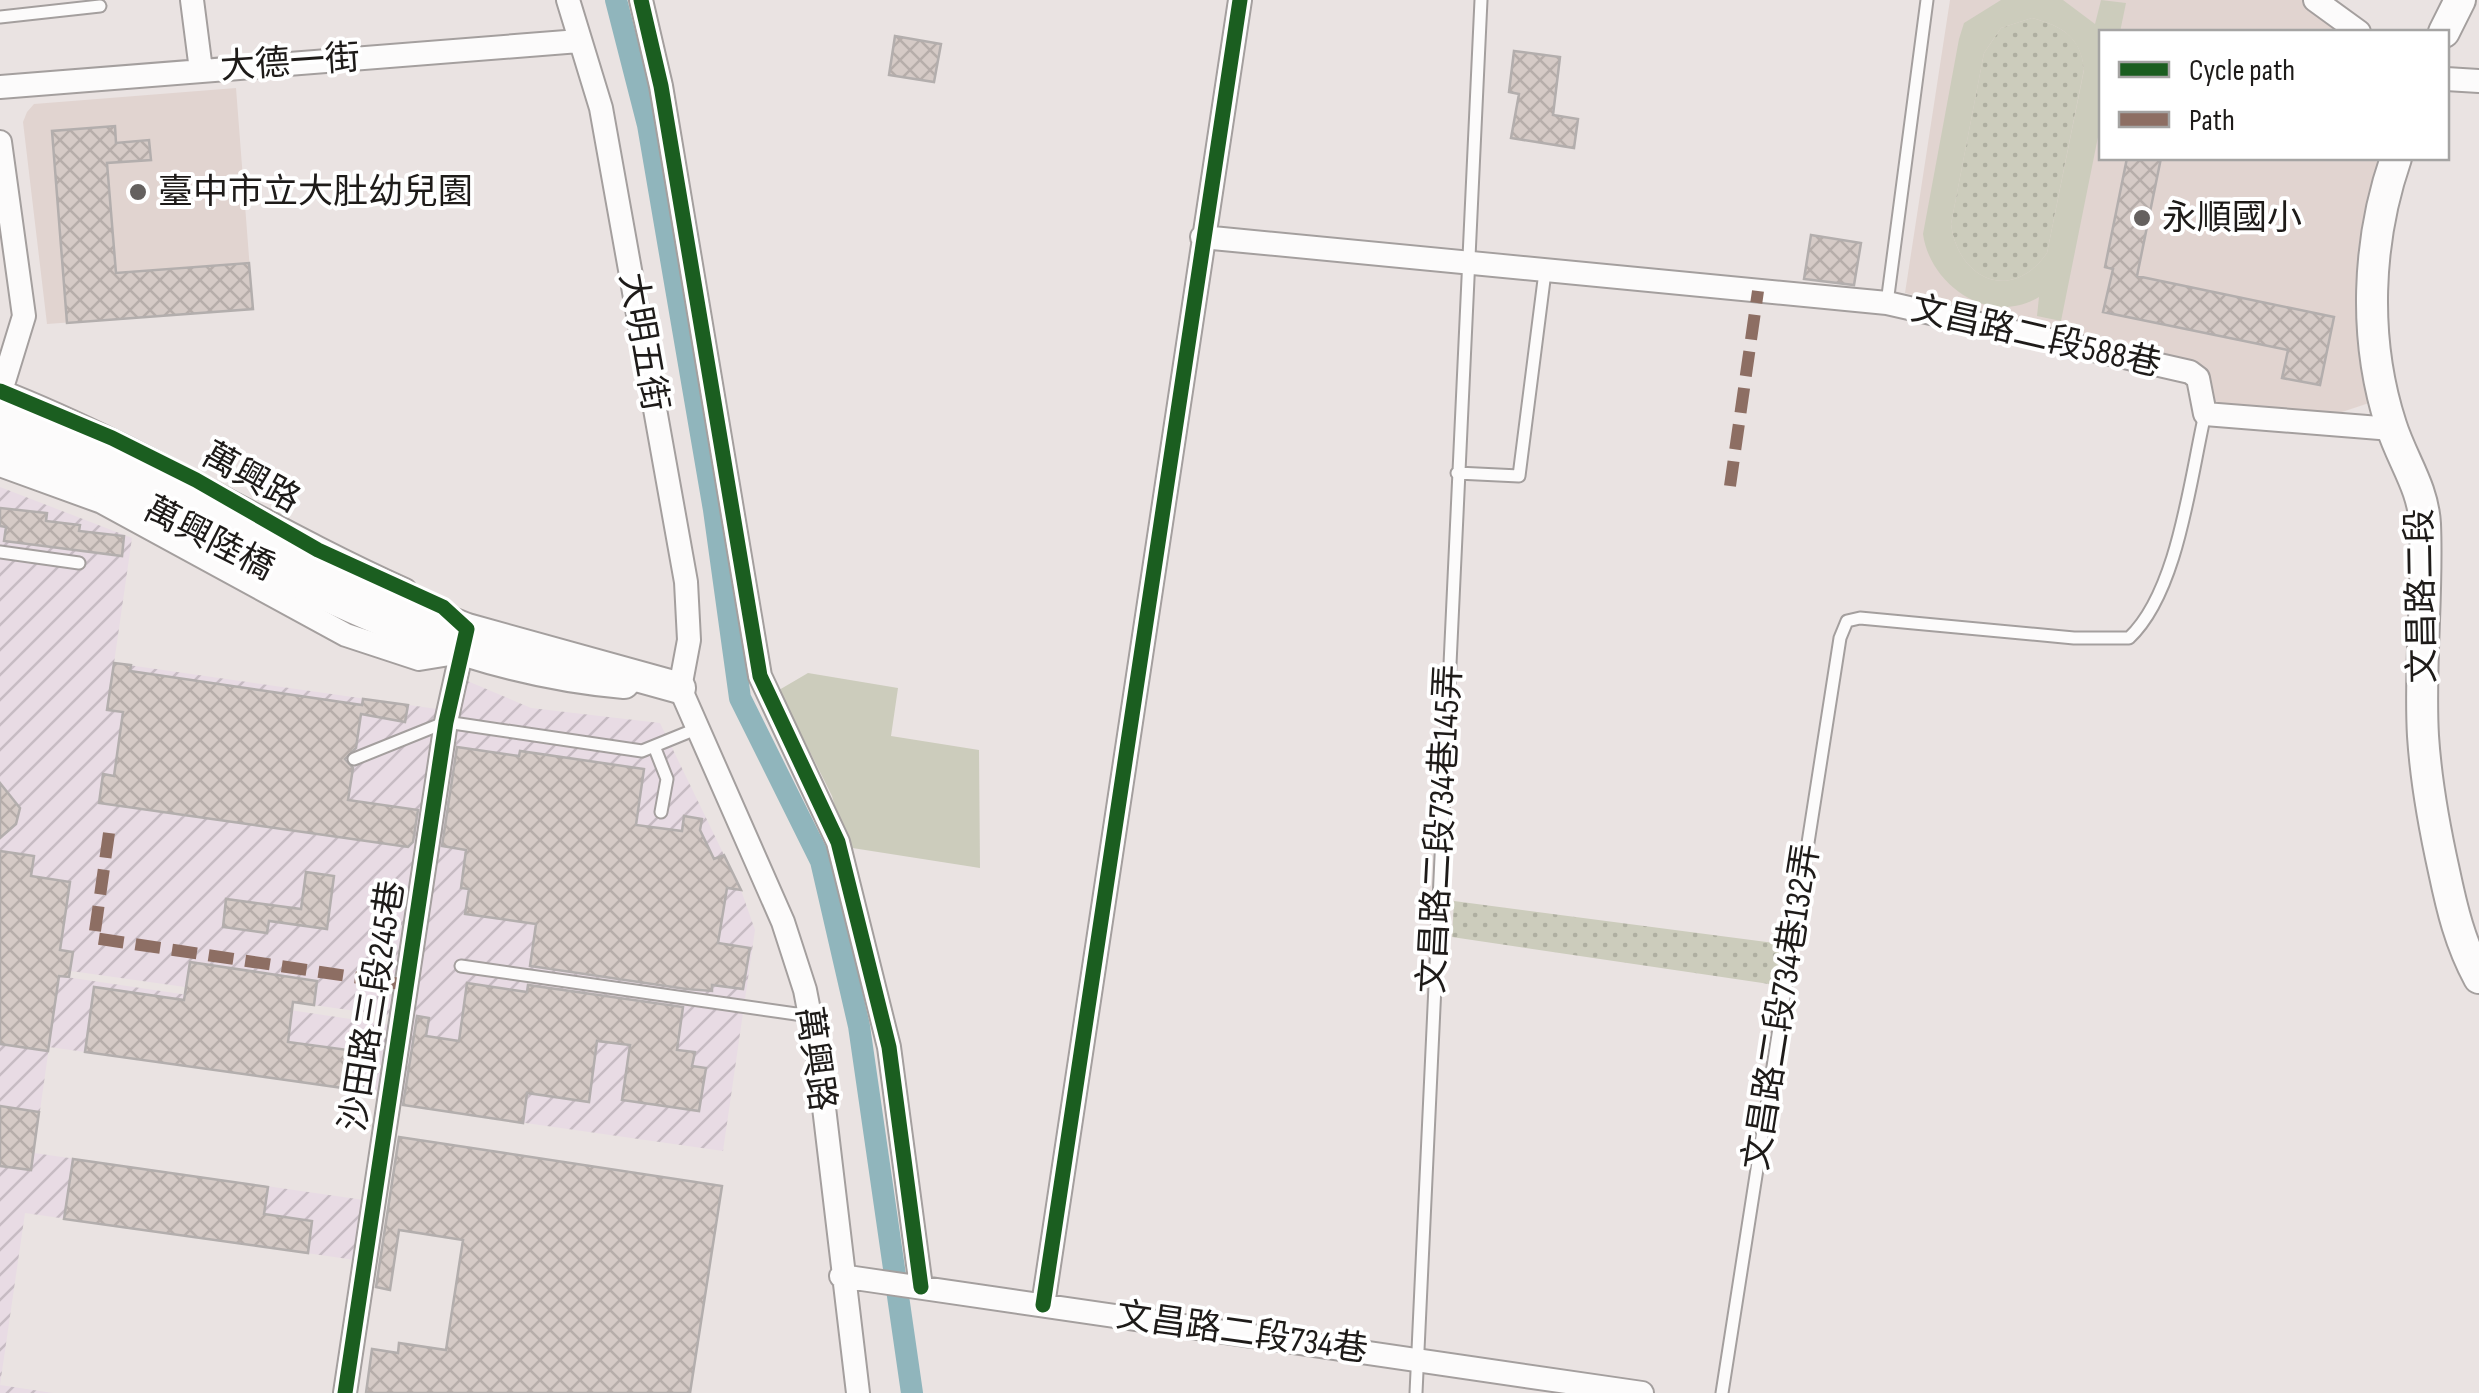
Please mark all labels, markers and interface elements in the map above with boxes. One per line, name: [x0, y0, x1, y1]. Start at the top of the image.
legend: [2099, 30, 2449, 160]
street label: 大德一街: [219, 37, 361, 89]
text: Cycle path: [2189, 53, 2295, 89]
text: Path: [2189, 103, 2235, 139]
place label: 臺中市立大肚幼兒園: [158, 171, 473, 214]
marker: 臺中市立大肚幼兒園: [127, 181, 149, 203]
place label: 永順國小: [2162, 197, 2302, 240]
marker: 永順國小: [2131, 207, 2153, 229]
street label: 大明五街: [610, 269, 676, 415]
street label: 文昌路二段588巷: [1907, 287, 2165, 387]
street label: 萬興路: [195, 434, 307, 522]
street label: 萬興陸橋: [137, 488, 281, 590]
street label: 文昌路二段: [2399, 508, 2445, 684]
street label: 文昌路二段734巷145弄: [1411, 663, 1471, 995]
street label: 文昌路二段734巷132弄: [1735, 841, 1829, 1173]
street label: 沙田路三段245巷: [332, 878, 414, 1134]
street label: 萬興路: [786, 1004, 844, 1114]
street label: 文昌路二段734巷: [1114, 1294, 1370, 1372]

